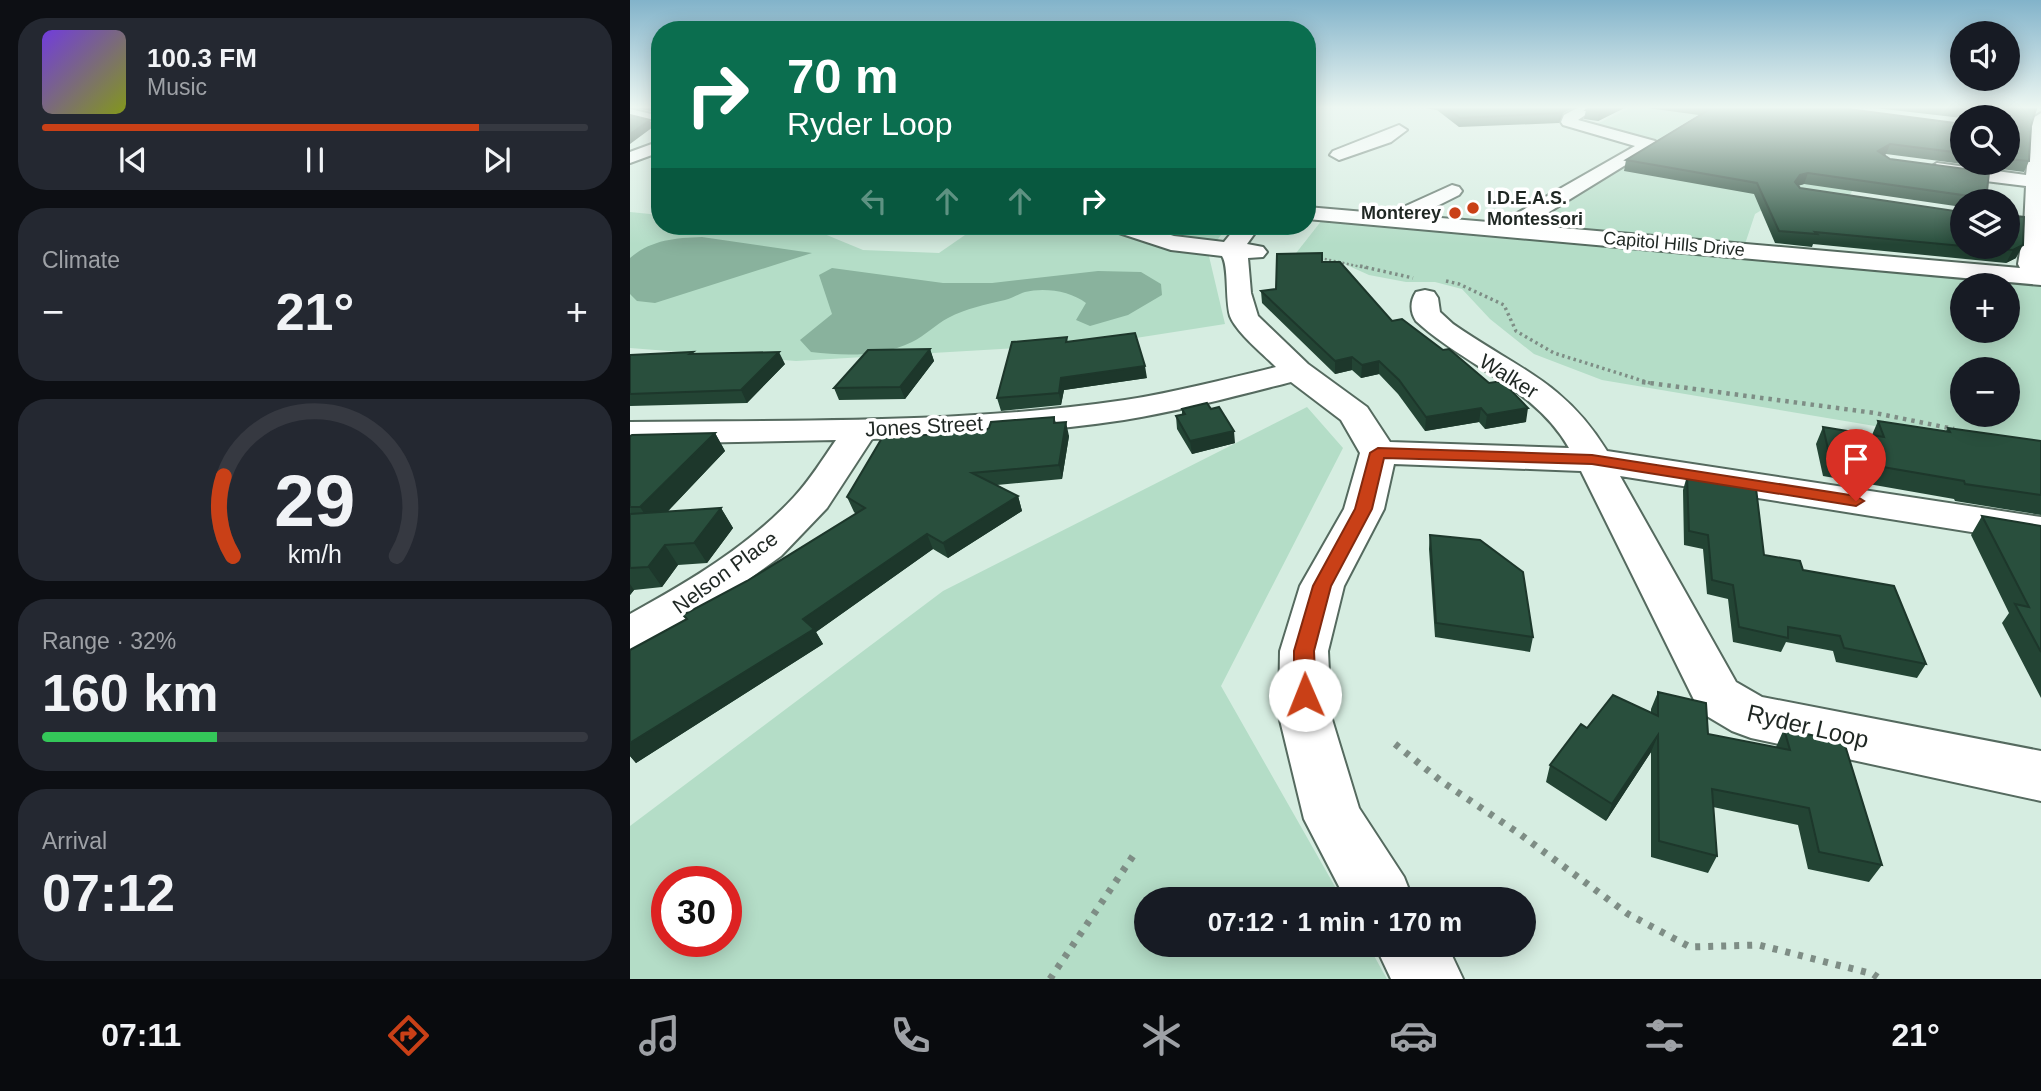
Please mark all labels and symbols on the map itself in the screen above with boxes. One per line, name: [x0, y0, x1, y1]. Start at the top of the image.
place label: I.D.E.A.S. Montessori: [1487, 188, 1583, 229]
marker: I.D.E.A.S. Montessori: [1465, 200, 1481, 216]
place label: Monterey: [1361, 203, 1441, 223]
marker: Monterey: [1447, 205, 1463, 221]
street label: Capitol Hills Drive: [1602, 228, 1746, 260]
street label: Walker: [1476, 349, 1542, 403]
street label: Jones Street: [865, 411, 984, 441]
pin: [1826, 429, 1886, 501]
street label: Nelson Place: [668, 526, 782, 618]
position arrow: [1268, 658, 1342, 732]
street label: Ryder Loop: [1745, 699, 1871, 753]
speed limit sign: 30: [651, 866, 742, 957]

